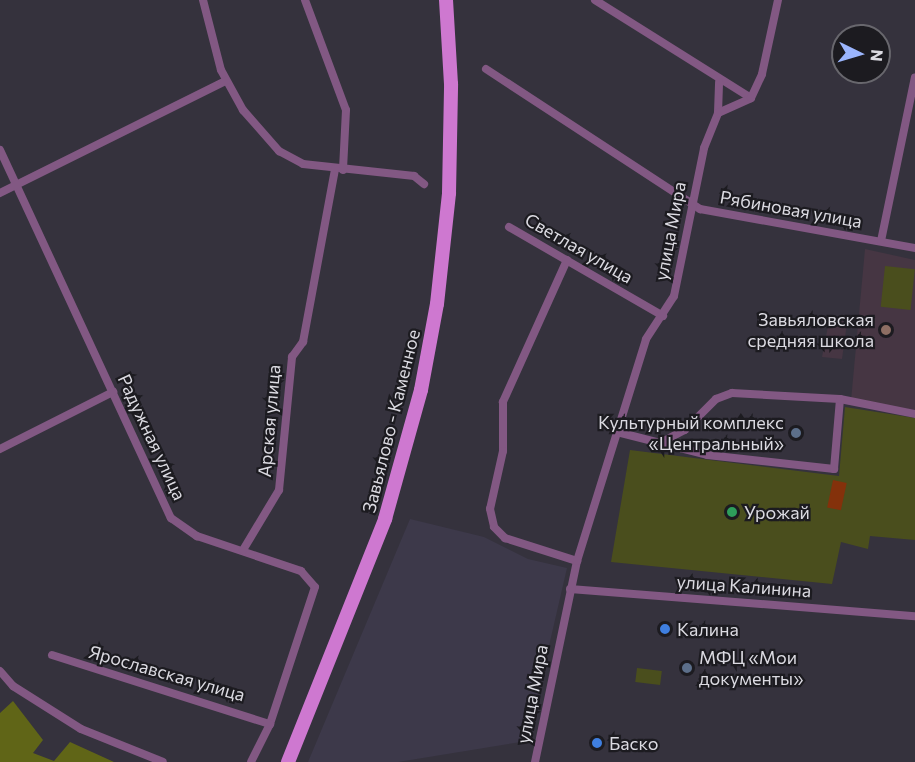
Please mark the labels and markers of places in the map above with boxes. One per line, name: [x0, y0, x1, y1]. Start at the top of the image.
place label: Завьяловская средняя школа: [747, 309, 874, 352]
marker: Завьяловская средняя школа: [879, 323, 893, 337]
place label: Культурный комплекс «Центральный»: [598, 412, 784, 454]
marker: Культурный комплекс «Центральный»: [789, 426, 803, 440]
place label: Урожай: [744, 501, 810, 523]
marker: Урожай: [725, 505, 739, 519]
place label: Калина: [677, 618, 739, 640]
marker: Калина: [658, 622, 672, 636]
place label: МФЦ «Мои документы»: [699, 647, 803, 690]
marker: МФЦ «Мои документы»: [680, 661, 694, 675]
place label: Баско: [609, 732, 658, 754]
marker: Баско: [590, 736, 604, 750]

